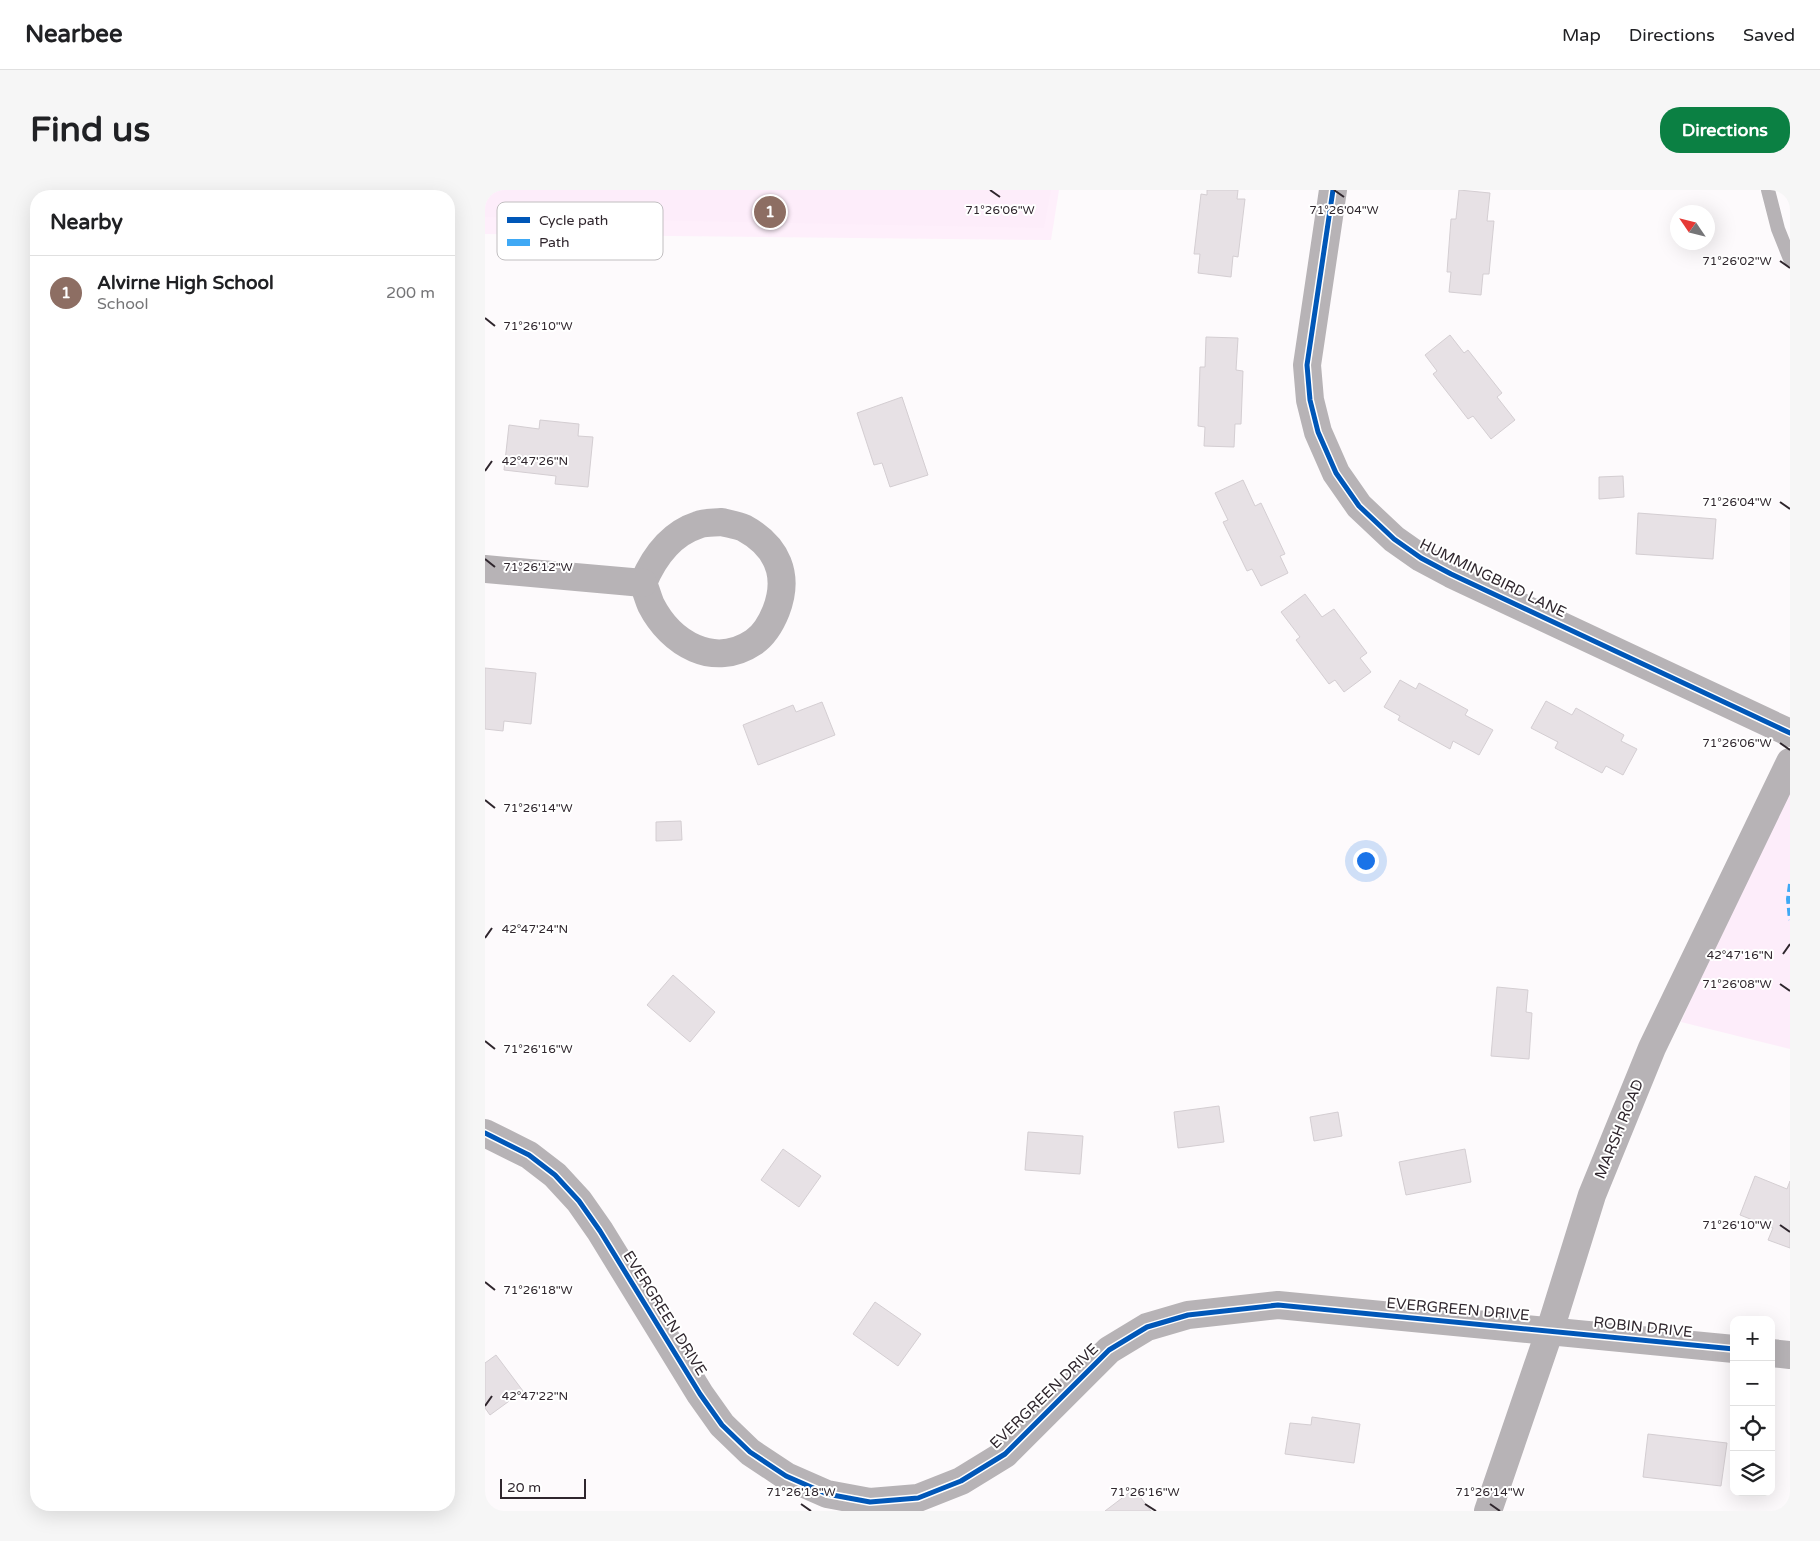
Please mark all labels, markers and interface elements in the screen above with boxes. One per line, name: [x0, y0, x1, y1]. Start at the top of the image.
text: Nearbee: [25, 20, 123, 49]
text: Map: [1562, 24, 1601, 46]
text: Directions: [1629, 24, 1715, 46]
text: Saved: [1743, 24, 1795, 46]
button: Directions: [1660, 107, 1790, 153]
text: Find us: [30, 109, 150, 151]
pin: 1: [754, 193, 786, 231]
legend: [497, 202, 663, 260]
text: 71°26'06"W: [965, 203, 1035, 217]
text: 71°26'04"W: [1309, 203, 1379, 217]
north arrow: [1670, 205, 1715, 250]
text: Nearby: [50, 210, 123, 235]
text: Cycle path: [539, 212, 608, 229]
text: Path: [539, 234, 570, 251]
text: 71°26'02"W: [1702, 254, 1772, 268]
text: Alvirne High School: [97, 272, 274, 294]
text: 1: [61, 283, 71, 303]
text: 200 m: [386, 283, 435, 303]
text: School: [97, 294, 149, 314]
text: 71°26'10"W: [503, 319, 573, 333]
text: 42°47'26"N: [502, 454, 568, 468]
text: 71°26'04"W: [1702, 495, 1772, 509]
street label: HUMMINGBIRD LANE: [1417, 535, 1569, 621]
text: 71°26'12"W: [503, 560, 573, 574]
text: 71°26'06"W: [1702, 736, 1772, 750]
text: 71°26'14"W: [503, 801, 573, 815]
your location: [1353, 848, 1379, 874]
text: 42°47'24"N: [502, 922, 568, 936]
text: 42°47'16"N: [1707, 948, 1773, 962]
text: 71°26'08"W: [1702, 977, 1772, 991]
text: 71°26'16"W: [503, 1042, 573, 1056]
street label: MARSH ROAD: [1591, 1077, 1647, 1181]
text: 71°26'10"W: [1702, 1218, 1772, 1232]
street label: EVERGREEN DRIVE: [619, 1247, 711, 1379]
text: 71°26'18"W: [503, 1283, 573, 1297]
street label: EVERGREEN DRIVE: [1386, 1294, 1530, 1324]
street label: ROBIN DRIVE: [1592, 1313, 1694, 1341]
map controls: [1730, 1316, 1775, 1496]
button: +: [1730, 1316, 1775, 1361]
street label: EVERGREEN DRIVE: [986, 1340, 1102, 1452]
button: −: [1730, 1361, 1775, 1406]
text: 42°47'22"N: [502, 1389, 568, 1403]
button: locate: [1730, 1406, 1775, 1451]
button: layers: [1730, 1451, 1775, 1496]
scale bar: [500, 1476, 586, 1499]
text: 20 m: [507, 1479, 541, 1496]
text: 71°26'18"W: [766, 1485, 836, 1499]
text: 71°26'16"W: [1110, 1485, 1180, 1499]
text: 71°26'14"W: [1455, 1485, 1525, 1499]

